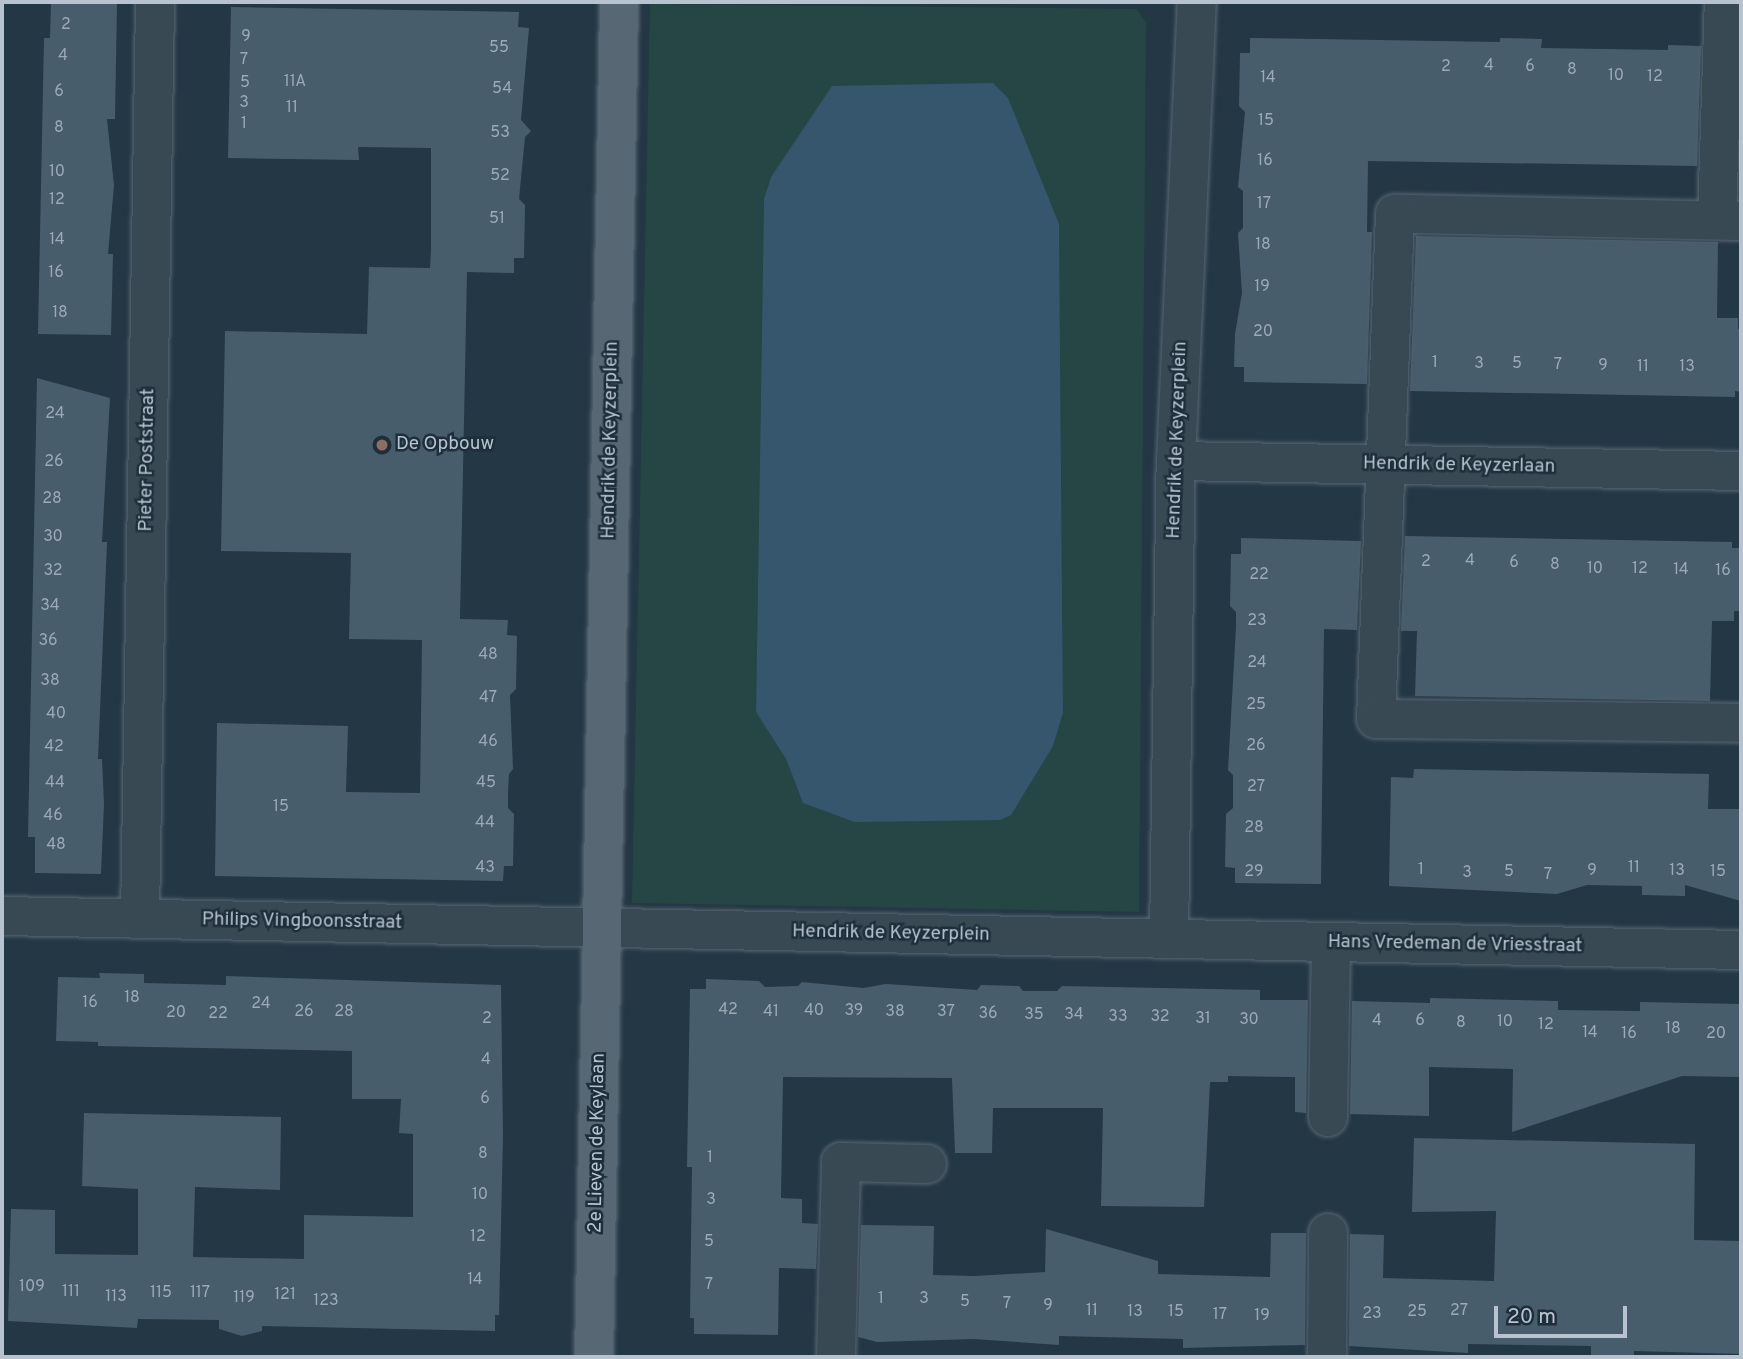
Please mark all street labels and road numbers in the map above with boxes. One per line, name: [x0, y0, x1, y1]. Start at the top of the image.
street label: Hendrik de Keyzerplein: [598, 341, 624, 539]
street label: Hendrik de Keyzerplein: [1163, 341, 1193, 539]
street label: Pieter Poststraat: [135, 388, 161, 532]
street label: Hendrik de Keyzerlaan: [1363, 453, 1555, 479]
street label: Philips Vingboonsstraat: [201, 909, 403, 935]
street label: Hendrik de Keyzerplein: [792, 921, 990, 947]
street label: Hans Vredeman de Vriesstraat: [1327, 931, 1583, 959]
street label: 2e Lieven de Keylaan: [585, 1053, 611, 1233]

